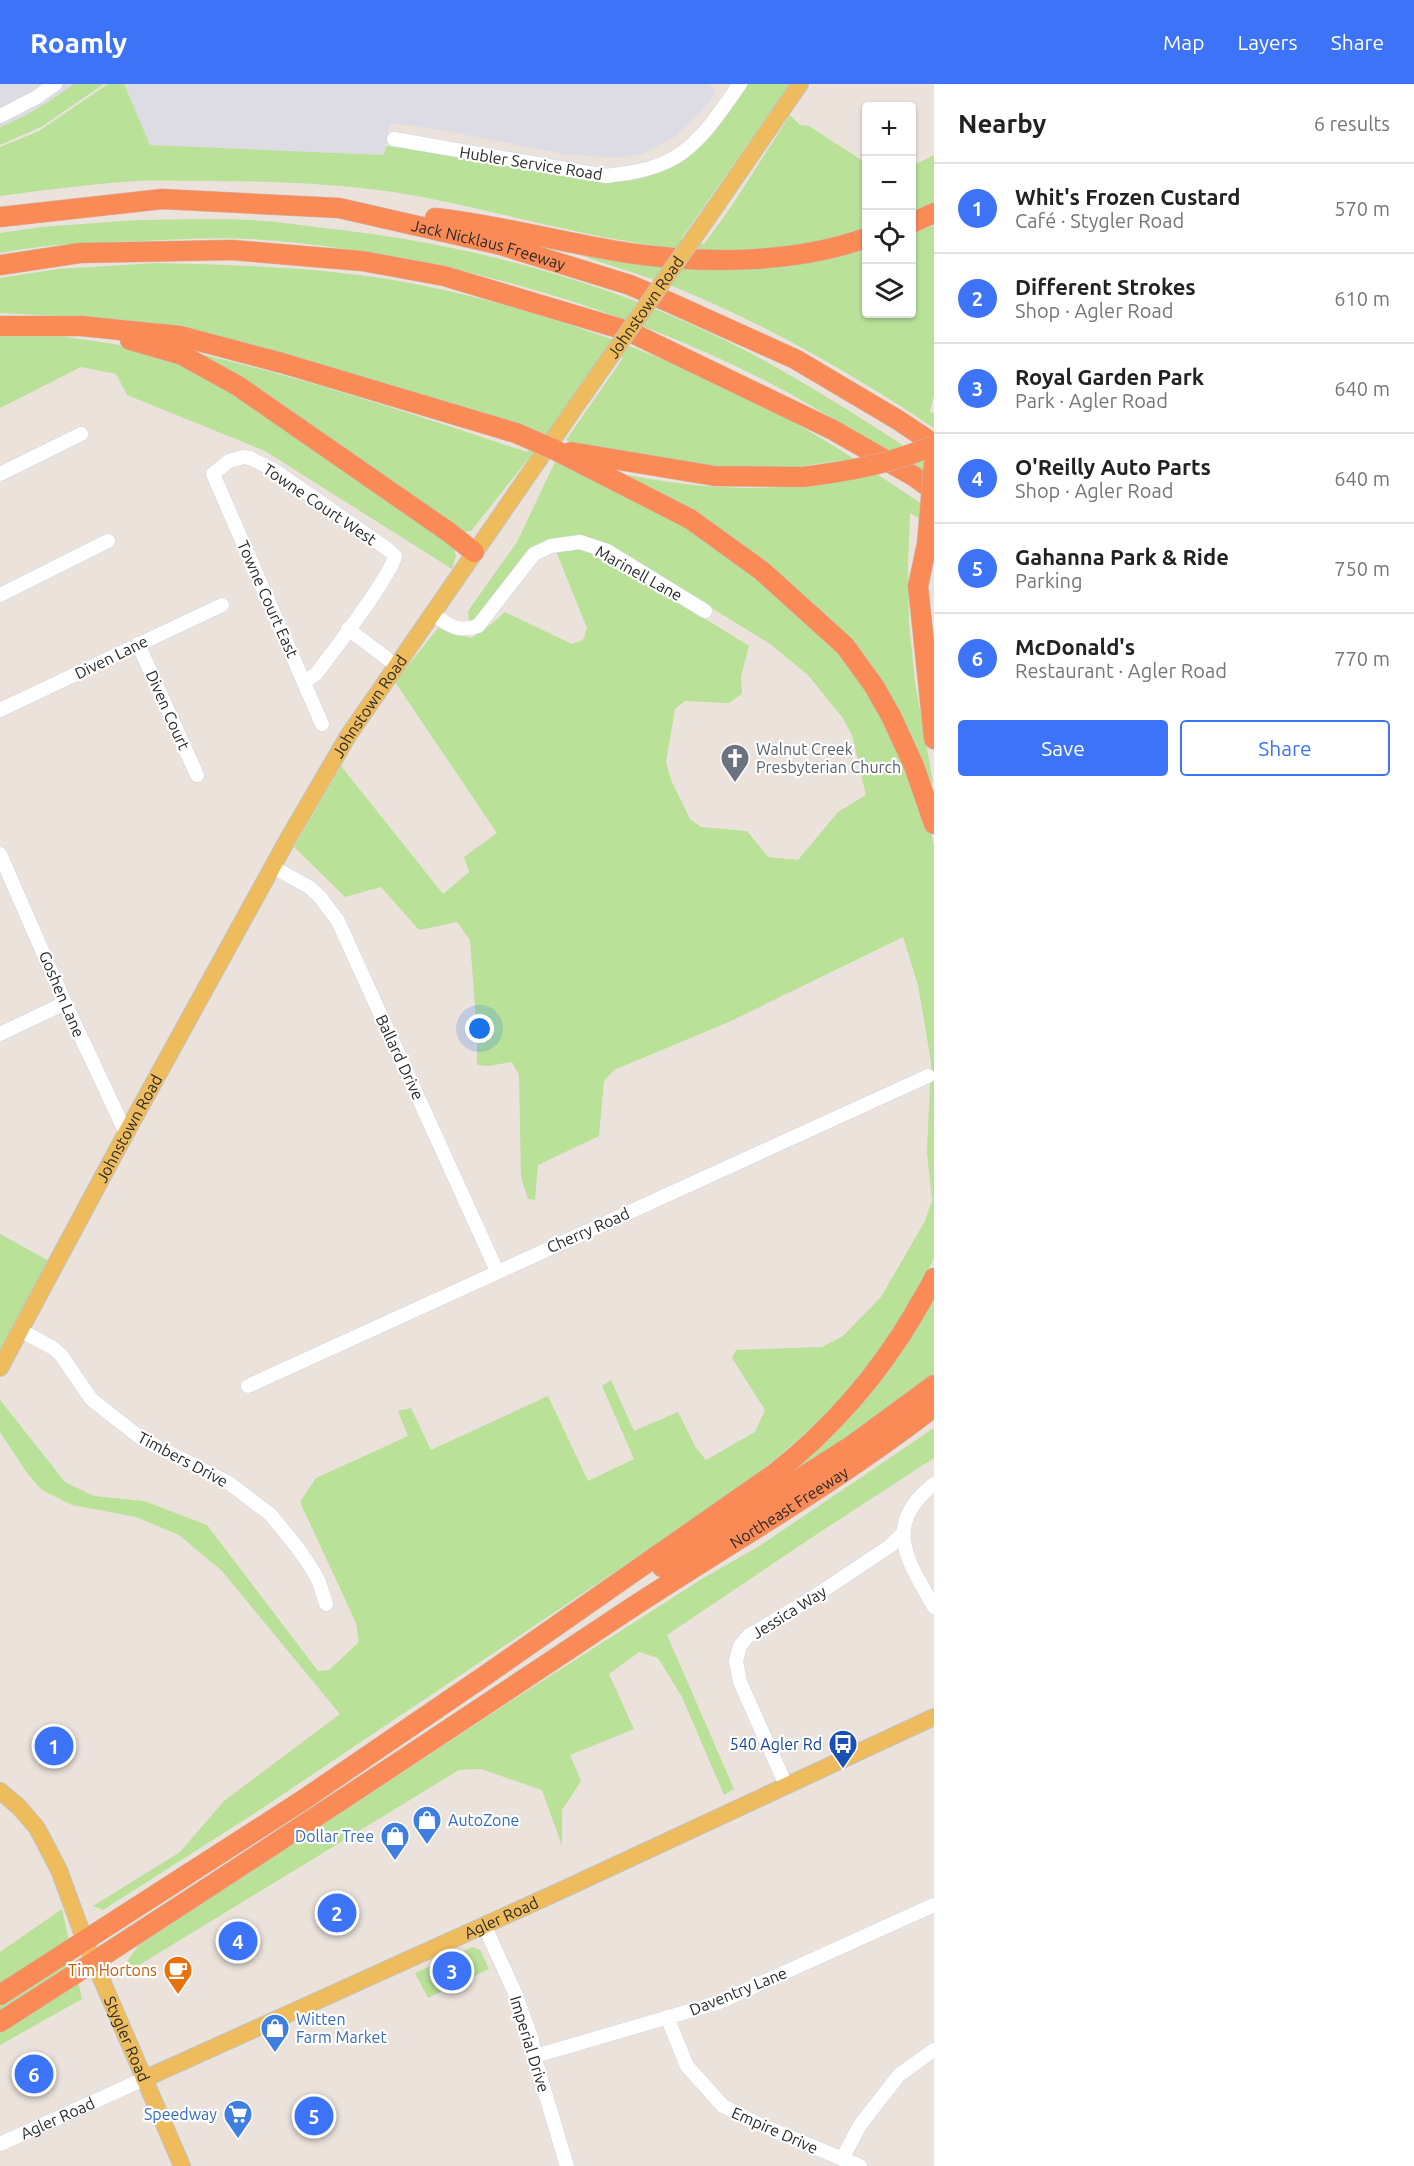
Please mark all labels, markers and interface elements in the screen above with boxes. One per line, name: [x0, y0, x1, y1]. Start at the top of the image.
text: Roamly: [30, 27, 127, 58]
text: Map: [1163, 30, 1204, 54]
text: Layers: [1237, 30, 1298, 54]
text: Share: [1331, 30, 1384, 54]
map controls: [862, 102, 916, 318]
button: +: [862, 102, 916, 156]
text: Nearby: [958, 109, 1046, 138]
text: 6 results: [1314, 112, 1390, 135]
street label: Hubler Service Road: [458, 143, 604, 183]
button: −: [862, 156, 916, 210]
text: Whit's Frozen Custard: [1015, 184, 1240, 209]
text: 1: [972, 197, 983, 220]
text: 570 m: [1334, 197, 1390, 220]
text: Café · Stygler Road: [1015, 209, 1184, 232]
button: locate: [862, 210, 916, 264]
street label: Jack Nicklaus Freeway: [410, 216, 568, 274]
street label: Johnstown Road: [603, 253, 687, 361]
button: layers: [862, 264, 916, 318]
text: Different Strokes: [1015, 274, 1196, 299]
text: 2: [972, 287, 983, 310]
text: 610 m: [1334, 287, 1390, 310]
text: Shop · Agler Road: [1015, 299, 1173, 322]
text: Royal Garden Park: [1015, 364, 1204, 389]
text: 3: [972, 377, 983, 400]
text: 640 m: [1334, 377, 1390, 400]
text: Park · Agler Road: [1015, 389, 1168, 412]
text: O'Reilly Auto Parts: [1015, 454, 1211, 479]
street label: Towne Court West: [260, 460, 381, 549]
text: 4: [972, 467, 983, 490]
text: 640 m: [1334, 467, 1390, 490]
text: Shop · Agler Road: [1015, 479, 1173, 502]
street label: Towne Court East: [234, 538, 302, 661]
street label: Marinell Lane: [592, 542, 686, 604]
text: Gahanna Park & Ride: [1015, 544, 1229, 569]
text: 5: [972, 557, 983, 580]
text: 750 m: [1334, 557, 1390, 580]
text: Parking: [1015, 569, 1083, 592]
street label: Diven Lane: [72, 632, 150, 682]
text: McDonald's: [1015, 634, 1135, 659]
text: 6: [972, 647, 983, 670]
text: 770 m: [1334, 647, 1390, 670]
street label: Johnstown Road: [328, 651, 410, 761]
text: Restaurant · Agler Road: [1015, 659, 1227, 682]
street label: Diven Court: [142, 667, 194, 753]
button: Save: [958, 720, 1168, 776]
button: Share: [1180, 720, 1390, 776]
place label: Walnut Creek Presbyterian Church: [756, 740, 901, 776]
church icon: Walnut Creek Presbyterian Church: [719, 742, 751, 784]
street label: Goshen Lane: [36, 948, 88, 1040]
street label: Ballard Drive: [372, 1012, 428, 1102]
your location: [465, 1014, 494, 1043]
street label: Johnstown Road: [92, 1071, 165, 1186]
street label: Cherry Road: [544, 1204, 632, 1256]
street label: Timbers Drive: [135, 1428, 231, 1490]
street label: Northeast Freeway: [727, 1463, 851, 1552]
street label: Jessica Way: [749, 1582, 830, 1642]
pin: 1: [34, 1724, 74, 1768]
bus stop icon: 540 Agler Rd: [827, 1728, 859, 1770]
place label: 540 Agler Rd: [730, 1735, 822, 1753]
shop icon: AutoZone: [411, 1804, 443, 1846]
place label: AutoZone: [448, 1811, 519, 1829]
shop icon: Dollar Tree: [379, 1820, 411, 1862]
place label: Dollar Tree: [295, 1827, 374, 1845]
pin: 2: [318, 1890, 356, 1936]
street label: Agler Road: [461, 1893, 541, 1942]
pin: 4: [218, 1918, 258, 1964]
pin: 3: [432, 1948, 472, 1994]
cafe icon: Tim Hortons: [162, 1954, 194, 1996]
place label: Tim Hortons: [68, 1961, 157, 1979]
street label: Daventry Lane: [687, 1963, 789, 2019]
street label: Stygler Road: [101, 1993, 153, 2084]
street label: Imperial Drive: [507, 1994, 553, 2094]
place label: Witten Farm Market: [296, 2010, 387, 2046]
shop icon: Witten Farm Market: [259, 2012, 291, 2054]
pin: 6: [15, 2052, 54, 2096]
street label: Agler Road: [18, 2094, 97, 2143]
pin: 5: [294, 2094, 334, 2138]
supermarket icon: Speedway: [222, 2098, 254, 2140]
street label: Empire Drive: [729, 2103, 821, 2157]
place label: Speedway: [144, 2105, 217, 2123]

